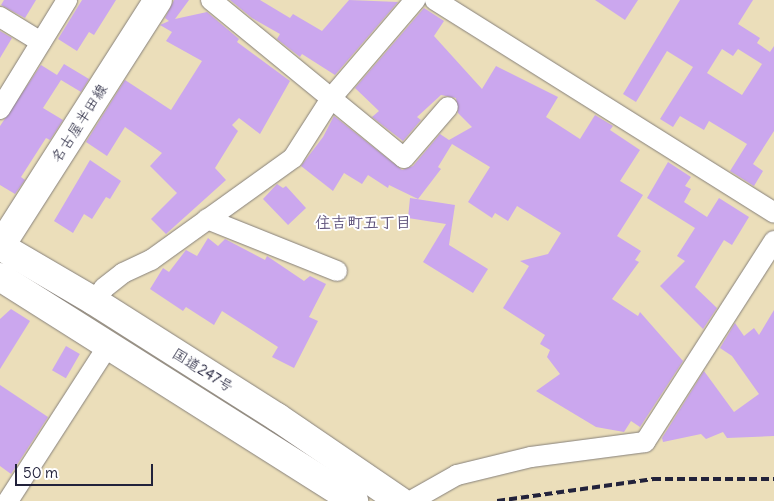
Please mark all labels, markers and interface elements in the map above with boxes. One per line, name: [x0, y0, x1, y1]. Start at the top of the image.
street label: 名古屋半田線: [47, 80, 111, 166]
district label: 住吉町五丁目: [315, 212, 411, 232]
street label: 国道247号: [169, 344, 237, 396]
scale bar: [18, 454, 155, 486]
text: 50 m: [23, 463, 58, 482]

